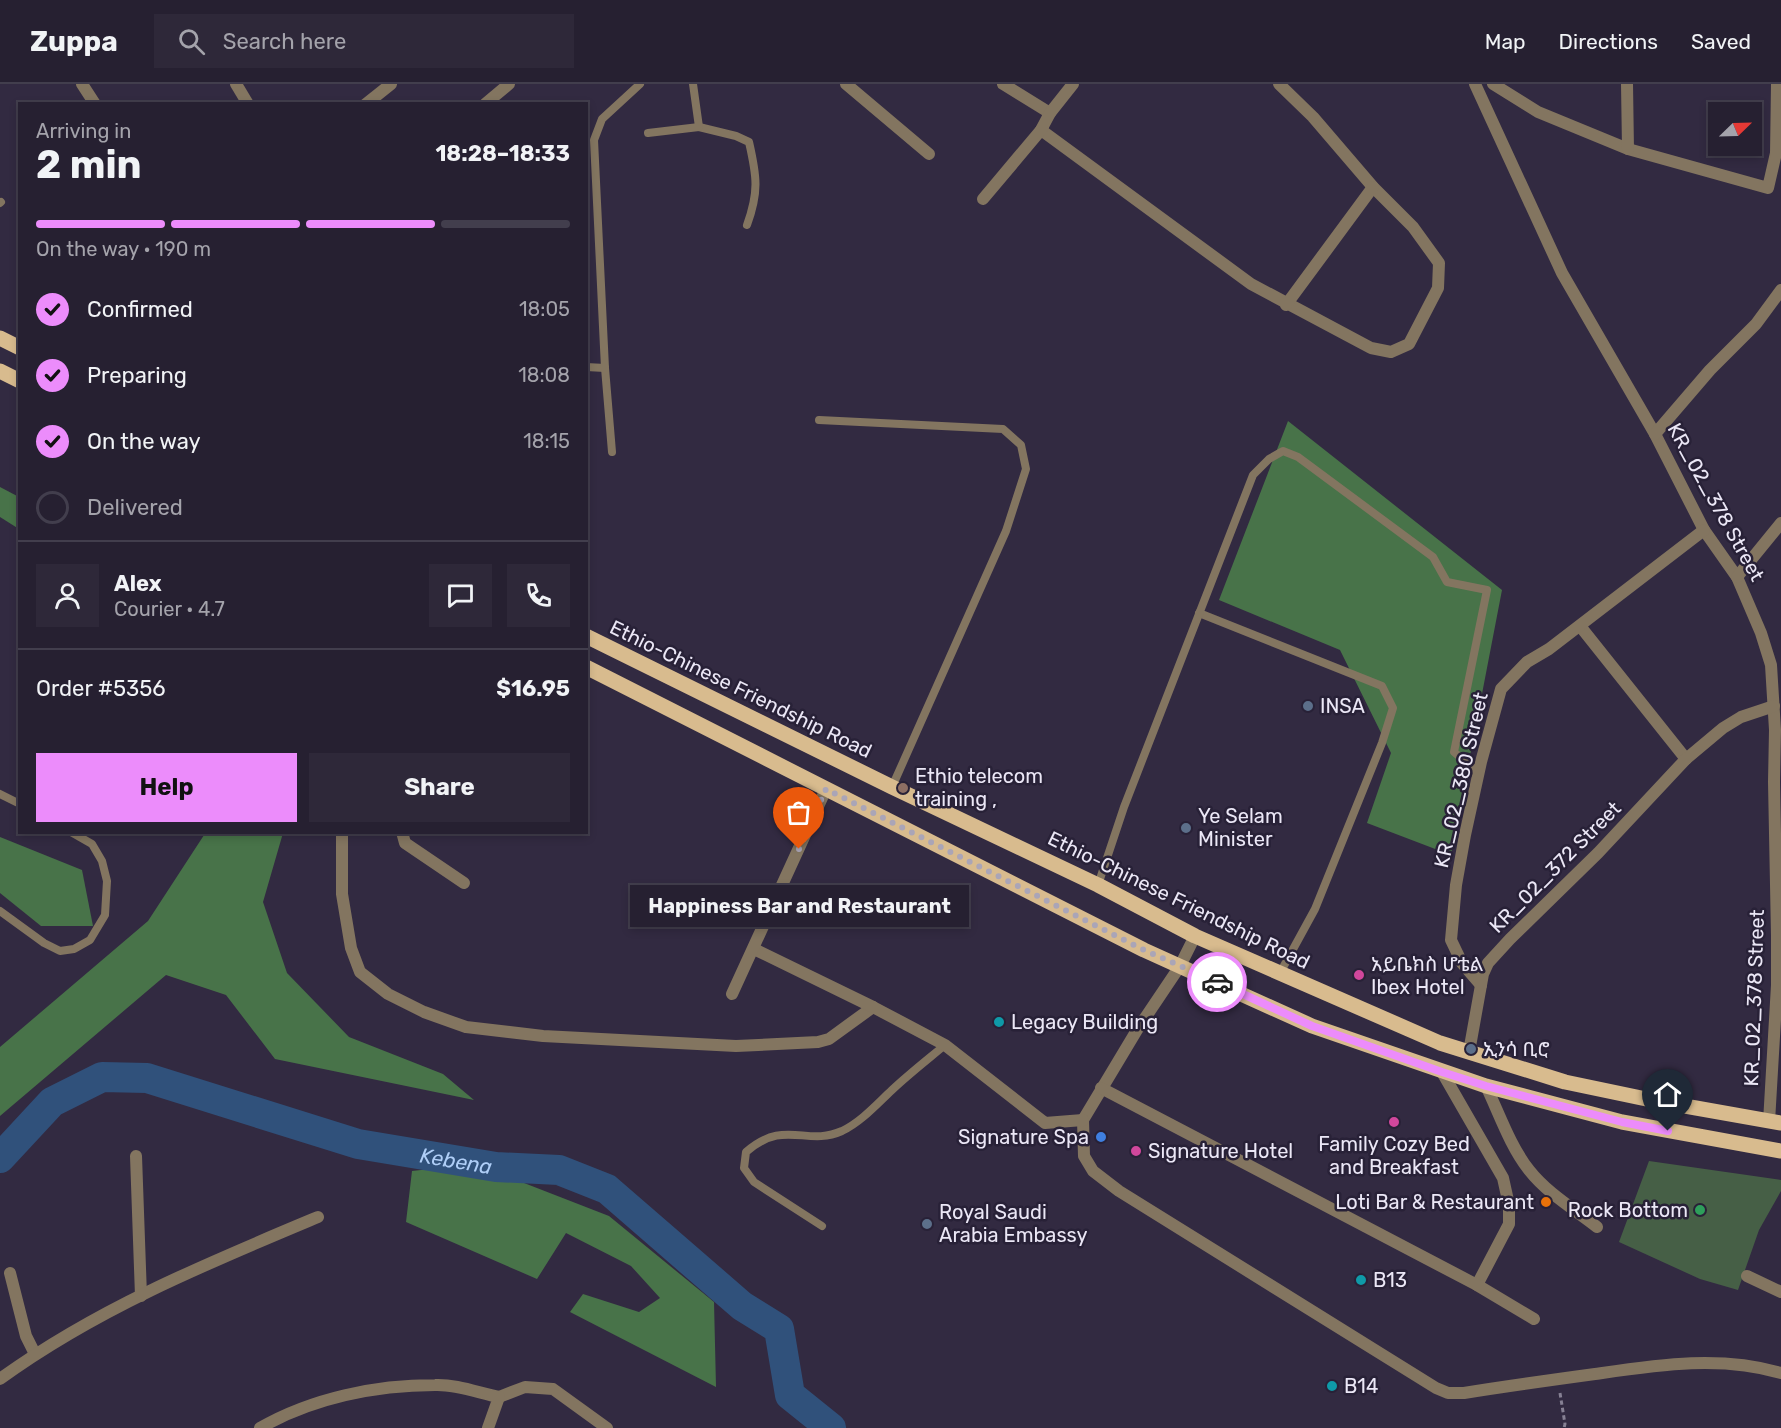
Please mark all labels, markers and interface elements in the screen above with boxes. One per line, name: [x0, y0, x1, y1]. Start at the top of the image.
search box: [154, 14, 574, 68]
text: Zuppa: [30, 25, 118, 58]
icon: search: [175, 25, 208, 58]
text: Search here: [223, 28, 346, 55]
text: Map: [1485, 29, 1526, 54]
text: Directions: [1559, 29, 1658, 54]
text: Saved: [1691, 29, 1751, 54]
north arrow: [1708, 102, 1762, 156]
map controls: [1708, 102, 1762, 156]
text: Arriving in: [36, 119, 131, 143]
text: 18:28–18:33: [435, 140, 570, 167]
text: 2 min: [36, 142, 142, 188]
text: On the way · 190 m: [36, 237, 211, 261]
icon: check: [36, 293, 69, 326]
text: Confirmed: [87, 296, 193, 323]
text: 18:05: [519, 297, 570, 321]
icon: check: [36, 359, 69, 392]
text: Preparing: [87, 362, 187, 389]
text: 18:08: [518, 363, 570, 387]
street label: KR_02_378 Street: [1663, 419, 1770, 585]
icon: check: [36, 425, 69, 458]
text: On the way: [87, 428, 201, 455]
text: 18:15: [523, 429, 570, 453]
text: Delivered: [87, 494, 183, 521]
button: person: [36, 564, 99, 627]
button: chat: [429, 564, 492, 627]
button: phone: [507, 564, 570, 627]
text: Alex: [114, 570, 162, 597]
text: Courier · 4.7: [114, 597, 225, 621]
street label: Ethio-Chinese Friendship Road: [606, 615, 876, 763]
text: Order #5356: [36, 675, 166, 702]
text: $16.95: [496, 675, 570, 702]
street label: KR_02_380 Street: [1429, 690, 1493, 870]
place label: INSA: [1320, 694, 1365, 718]
marker: INSA: [1301, 699, 1315, 713]
button: Help: [36, 753, 297, 822]
button: Share: [309, 753, 570, 822]
place label: Ethio telecom training ,: [915, 764, 1043, 811]
marker: Ethio telecom training ,: [896, 781, 910, 795]
pin: [773, 787, 824, 849]
icon: bag: [782, 796, 815, 829]
street label: KR_02_372 Street: [1484, 796, 1626, 938]
place label: Ye Selam Minister: [1198, 804, 1283, 851]
marker: Ye Selam Minister: [1179, 821, 1193, 835]
street label: Ethio-Chinese Friendship Road: [1044, 826, 1314, 974]
callout: Happiness Bar and Restaurant: [630, 885, 968, 927]
text: Happiness Bar and Restaurant: [648, 894, 951, 918]
street label: KR_02_378 Street: [1739, 909, 1769, 1087]
courier: [1187, 952, 1247, 1012]
place label: አይቤክስ ሆቴል Ibex Hotel: [1371, 952, 1483, 999]
icon: car: [1201, 966, 1234, 999]
marker: አይቤክስ ሆቴል Ibex Hotel: [1352, 968, 1366, 982]
place label: Legacy Building: [1011, 1010, 1158, 1034]
marker: Legacy Building: [992, 1015, 1006, 1029]
place label: ኢንሳ ቢሮ: [1483, 1037, 1550, 1061]
marker: ኢንሳ ቢሮ: [1464, 1042, 1478, 1056]
pin: [1642, 1069, 1693, 1131]
icon: home: [1651, 1078, 1684, 1111]
marker: Family Cozy Bed and Breakfast: [1387, 1115, 1401, 1129]
place label: Signature Spa: [958, 1125, 1089, 1149]
marker: Signature Spa: [1094, 1130, 1108, 1144]
place label: Family Cozy Bed and Breakfast: [1318, 1132, 1470, 1179]
place label: Signature Hotel: [1148, 1139, 1293, 1163]
water label: Kebena: [418, 1142, 494, 1179]
marker: Signature Hotel: [1129, 1144, 1143, 1158]
place label: Loti Bar & Restaurant: [1335, 1190, 1534, 1214]
marker: Loti Bar & Restaurant: [1539, 1195, 1553, 1209]
place label: Rock Bottom: [1568, 1198, 1688, 1222]
place label: Royal Saudi Arabia Embassy: [939, 1200, 1087, 1247]
marker: Rock Bottom: [1693, 1203, 1707, 1217]
marker: Royal Saudi Arabia Embassy: [920, 1217, 934, 1231]
place label: B13: [1373, 1268, 1407, 1292]
marker: B13: [1354, 1273, 1368, 1287]
place label: B14: [1344, 1374, 1378, 1398]
marker: B14: [1325, 1379, 1339, 1393]

